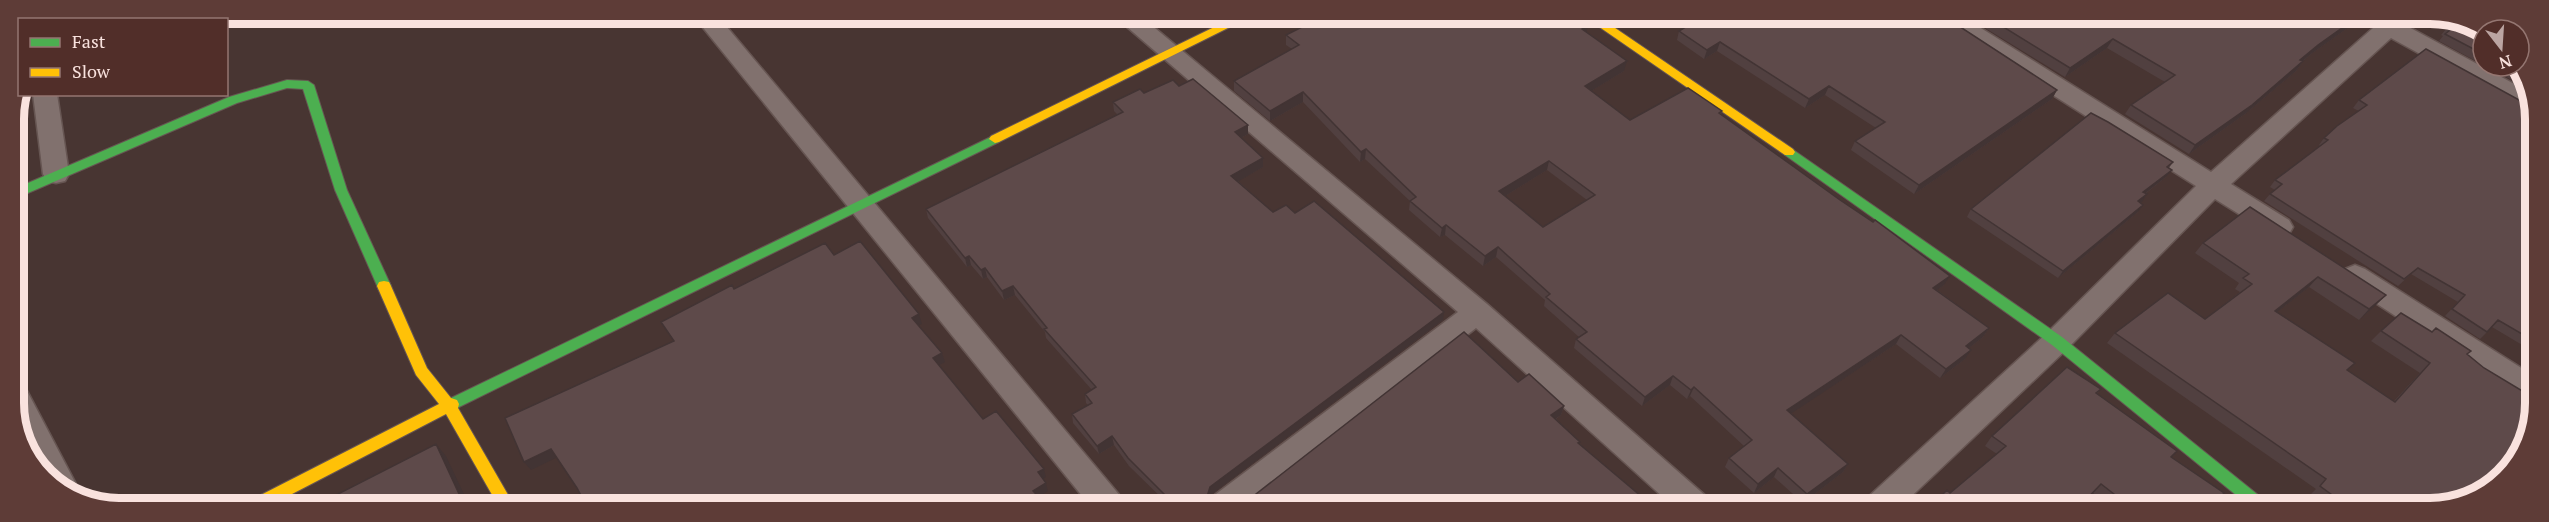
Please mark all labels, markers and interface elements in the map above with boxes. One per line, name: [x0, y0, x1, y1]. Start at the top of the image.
legend: [18, 18, 228, 96]
north arrow: [2471, 18, 2531, 78]
text: Fast: [72, 29, 106, 53]
text: N: [2496, 50, 2514, 75]
text: Slow: [72, 59, 111, 83]

